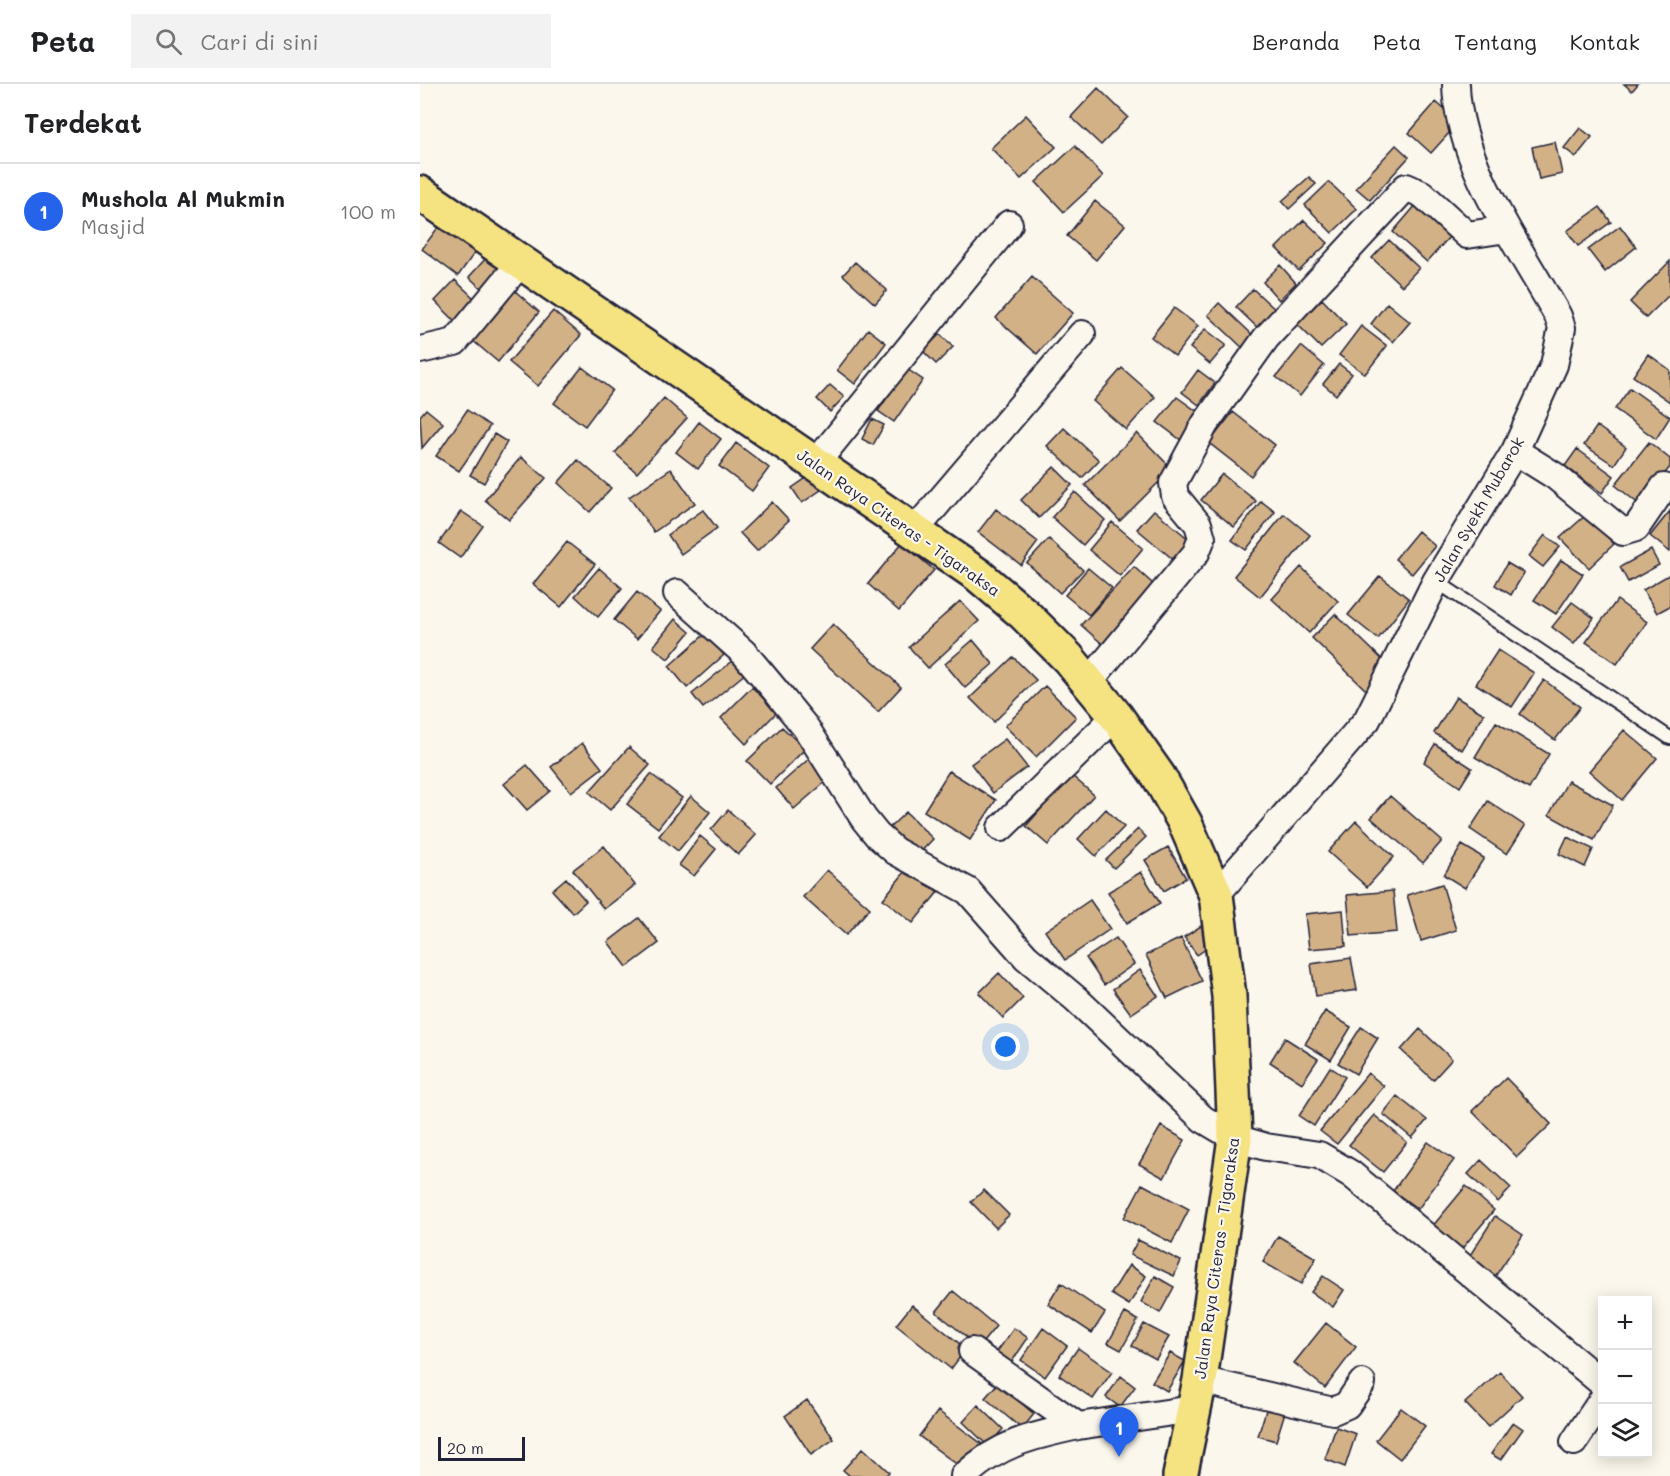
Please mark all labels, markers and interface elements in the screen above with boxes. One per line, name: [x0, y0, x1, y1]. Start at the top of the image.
search box: [131, 14, 551, 68]
text: Peta: [30, 23, 95, 59]
icon: search: [152, 25, 185, 58]
text: Cari di sini: [200, 27, 319, 56]
text: Beranda: [1252, 28, 1340, 55]
text: Peta: [1373, 28, 1421, 55]
text: Tentang: [1454, 28, 1537, 55]
text: Kontak: [1570, 28, 1640, 55]
text: Terdekat: [24, 106, 142, 140]
text: Mushola Al Mukmin: [81, 184, 285, 213]
text: 1: [39, 198, 48, 224]
text: 100 m: [340, 198, 396, 224]
text: Masjid: [81, 213, 145, 239]
street label: Jalan Syekh Mubarok: [1428, 433, 1528, 585]
street label: Jalan Raya Citeras - Tigaraksa: [793, 444, 1005, 601]
your location: [991, 1032, 1020, 1061]
street label: Jalan Raya Citeras - Tigaraksa: [1189, 1136, 1243, 1380]
map controls: [1598, 1296, 1652, 1458]
button: +: [1598, 1296, 1652, 1350]
button: −: [1598, 1350, 1652, 1404]
button: layers: [1598, 1404, 1652, 1458]
pin: 1: [1100, 1408, 1138, 1457]
scale bar: [438, 1434, 525, 1462]
text: 20 m: [447, 1437, 484, 1458]

